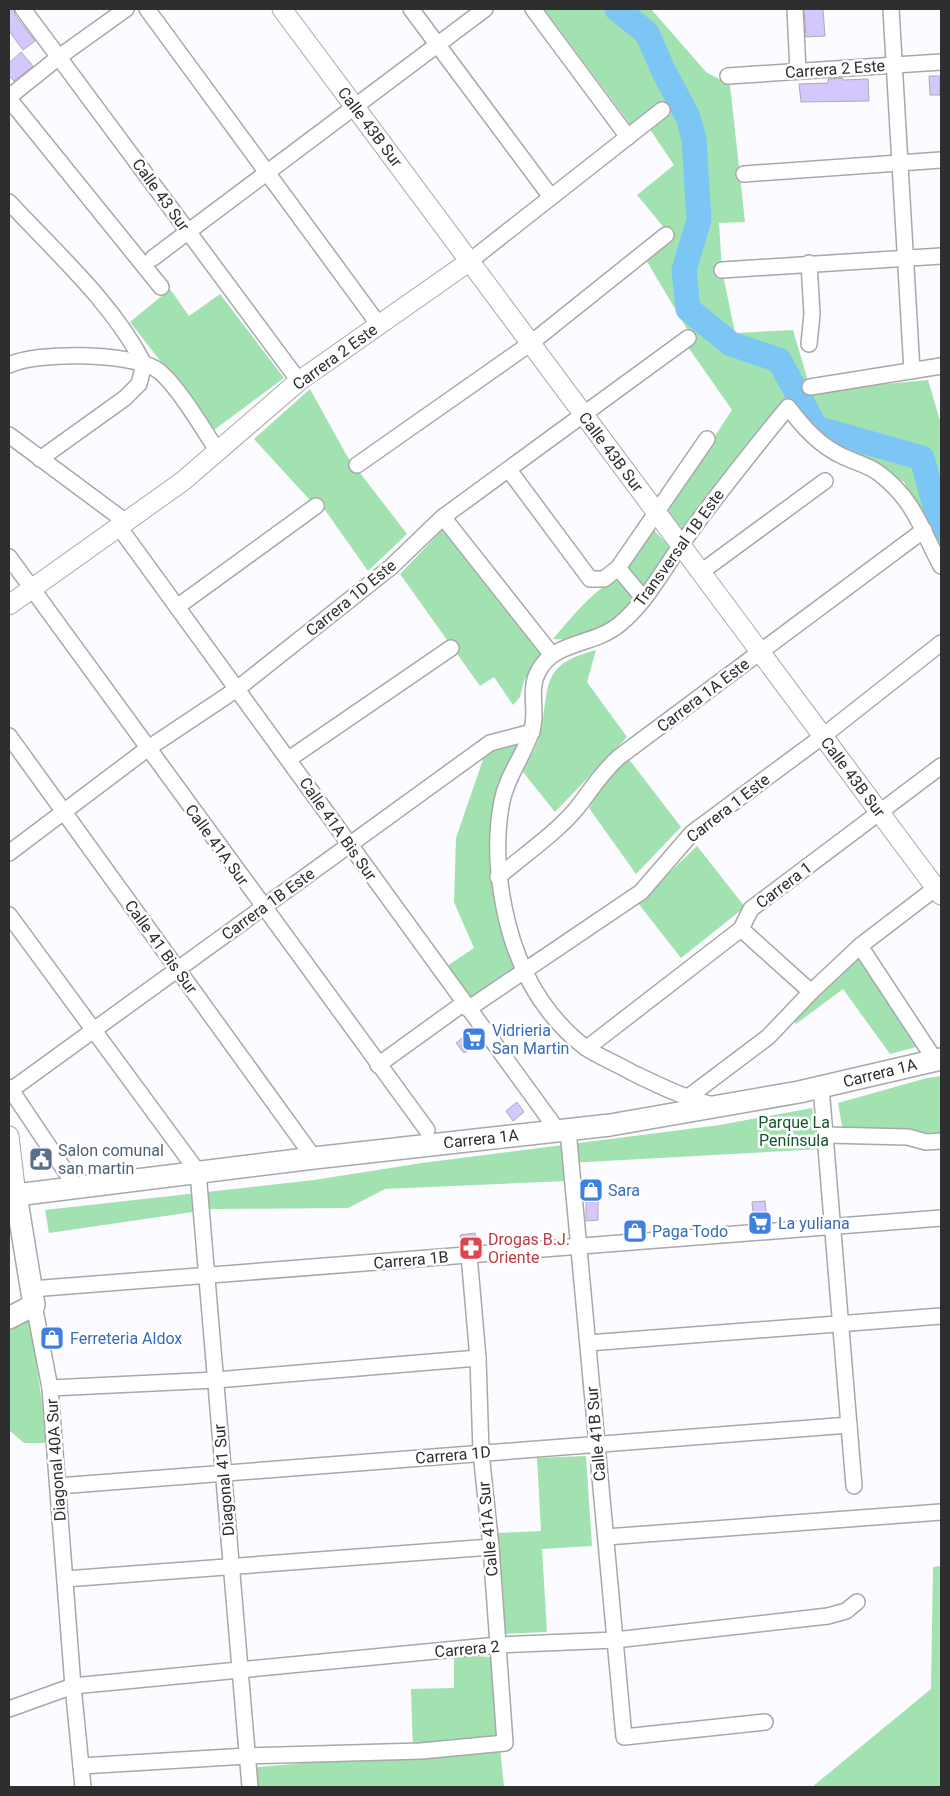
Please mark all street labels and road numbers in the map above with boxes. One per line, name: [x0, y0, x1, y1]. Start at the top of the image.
street label: Carrera 2 Este: [784, 56, 886, 82]
street label: Calle 43B Sur: [334, 83, 407, 171]
street label: Calle 43 Sur: [128, 155, 194, 235]
street label: Carrera 2 Este: [289, 320, 381, 394]
street label: Calle 43B Sur: [575, 408, 648, 496]
street label: Transversal 1B Este: [630, 486, 728, 610]
street label: Carrera 1D Este: [302, 556, 400, 640]
street label: Carrera 1A Este: [653, 654, 753, 736]
street label: Calle 43B Sur: [817, 733, 890, 821]
street label: Carrera 1 Este: [683, 770, 773, 846]
street label: Calle 41A Bis Sur: [295, 774, 381, 885]
street label: Calle 41A Sur: [181, 801, 253, 890]
street label: Carrera 1: [752, 858, 816, 912]
street label: Carrera 1B Este: [218, 864, 318, 944]
street label: Calle 41 Bis Sur: [121, 896, 202, 998]
street label: Carrera 1A: [841, 1055, 919, 1091]
street label: Carrera 1A: [442, 1126, 520, 1152]
street label: Carrera 1B: [373, 1247, 449, 1273]
street label: Calle 41B Sur: [582, 1385, 610, 1482]
street label: Diagonal 40A Sur: [42, 1398, 70, 1522]
street label: Diagonal 41 Sur: [210, 1423, 238, 1537]
street label: Carrera 1D: [415, 1442, 491, 1468]
street label: Calle 41A Sur: [474, 1480, 502, 1577]
street label: Carrera 2: [434, 1637, 500, 1661]

